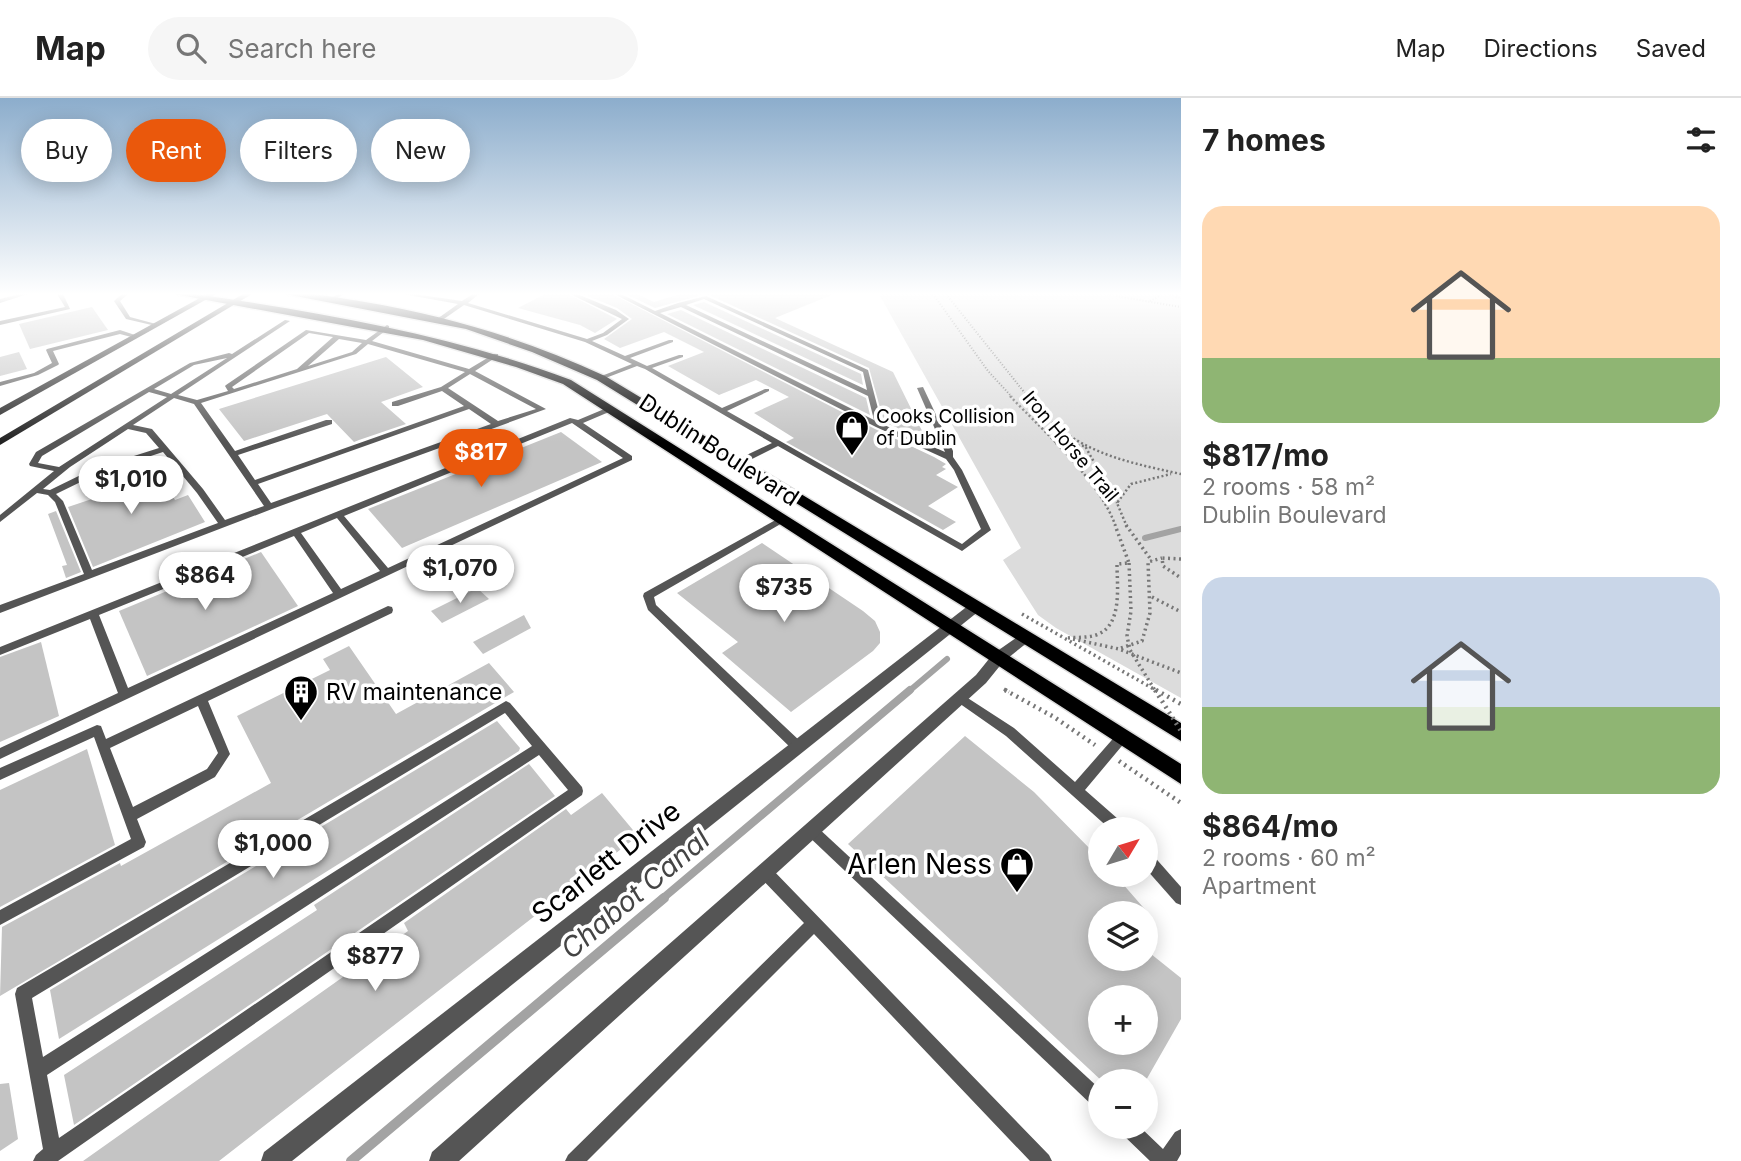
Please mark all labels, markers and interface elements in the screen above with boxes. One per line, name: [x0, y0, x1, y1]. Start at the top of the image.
search box: [148, 17, 638, 80]
text: Map: [35, 28, 106, 68]
icon: search: [172, 29, 210, 67]
text: Search here: [228, 33, 376, 64]
text: Map: [1396, 34, 1445, 63]
text: Directions: [1483, 34, 1598, 63]
text: Saved: [1636, 34, 1706, 63]
chip: Buy: [21, 119, 112, 182]
chip: Rent: [126, 119, 226, 182]
chip: Filters: [240, 119, 357, 182]
chip: New: [371, 119, 470, 182]
icon: filters: [1682, 121, 1720, 159]
text: 7 homes: [1202, 122, 1326, 158]
icon: home: [1398, 252, 1524, 378]
street label: Iron Horse Trail: [1018, 386, 1124, 506]
street label: Dublin Boulevard: [634, 388, 804, 512]
place label: Cooks Collision of Dublin: [876, 405, 1015, 450]
shop icon: Cooks Collision of Dublin: [833, 408, 871, 457]
pin: $817: [440, 430, 522, 489]
text: $817/mo: [1202, 437, 1329, 473]
text: $817: [454, 438, 508, 466]
pin: $1,010: [74, 456, 188, 516]
text: $1,010: [95, 465, 167, 493]
text: 2 rooms · 58 m²: [1202, 473, 1375, 501]
text: Dublin Boulevard: [1202, 501, 1387, 529]
pin: $1,070: [403, 546, 517, 605]
pin: $864: [164, 552, 246, 612]
text: $1,070: [422, 554, 498, 582]
text: $864: [175, 561, 235, 589]
pin: $735: [743, 564, 825, 624]
text: $735: [755, 573, 813, 601]
icon: home: [1398, 623, 1524, 749]
building icon: RV maintenance: [282, 673, 320, 722]
place label: RV maintenance: [326, 678, 502, 706]
street label: Scarlett Drive: [525, 793, 687, 931]
text: $864/mo: [1202, 808, 1338, 844]
north arrow: [1088, 817, 1158, 887]
map controls: [1088, 817, 1158, 1139]
pin: $1,000: [216, 820, 330, 880]
water label: Chabot Canal: [554, 822, 716, 966]
text: $1,000: [234, 829, 312, 857]
text: 2 rooms · 60 m²: [1202, 844, 1376, 872]
shop icon: Arlen Ness: [998, 845, 1036, 894]
place label: Arlen Ness: [847, 847, 992, 881]
text: Apartment: [1202, 872, 1316, 900]
button: layers: [1088, 901, 1158, 971]
pin: $877: [334, 934, 416, 993]
text: $877: [346, 942, 404, 970]
button: +: [1088, 985, 1158, 1055]
button: −: [1088, 1069, 1158, 1139]

